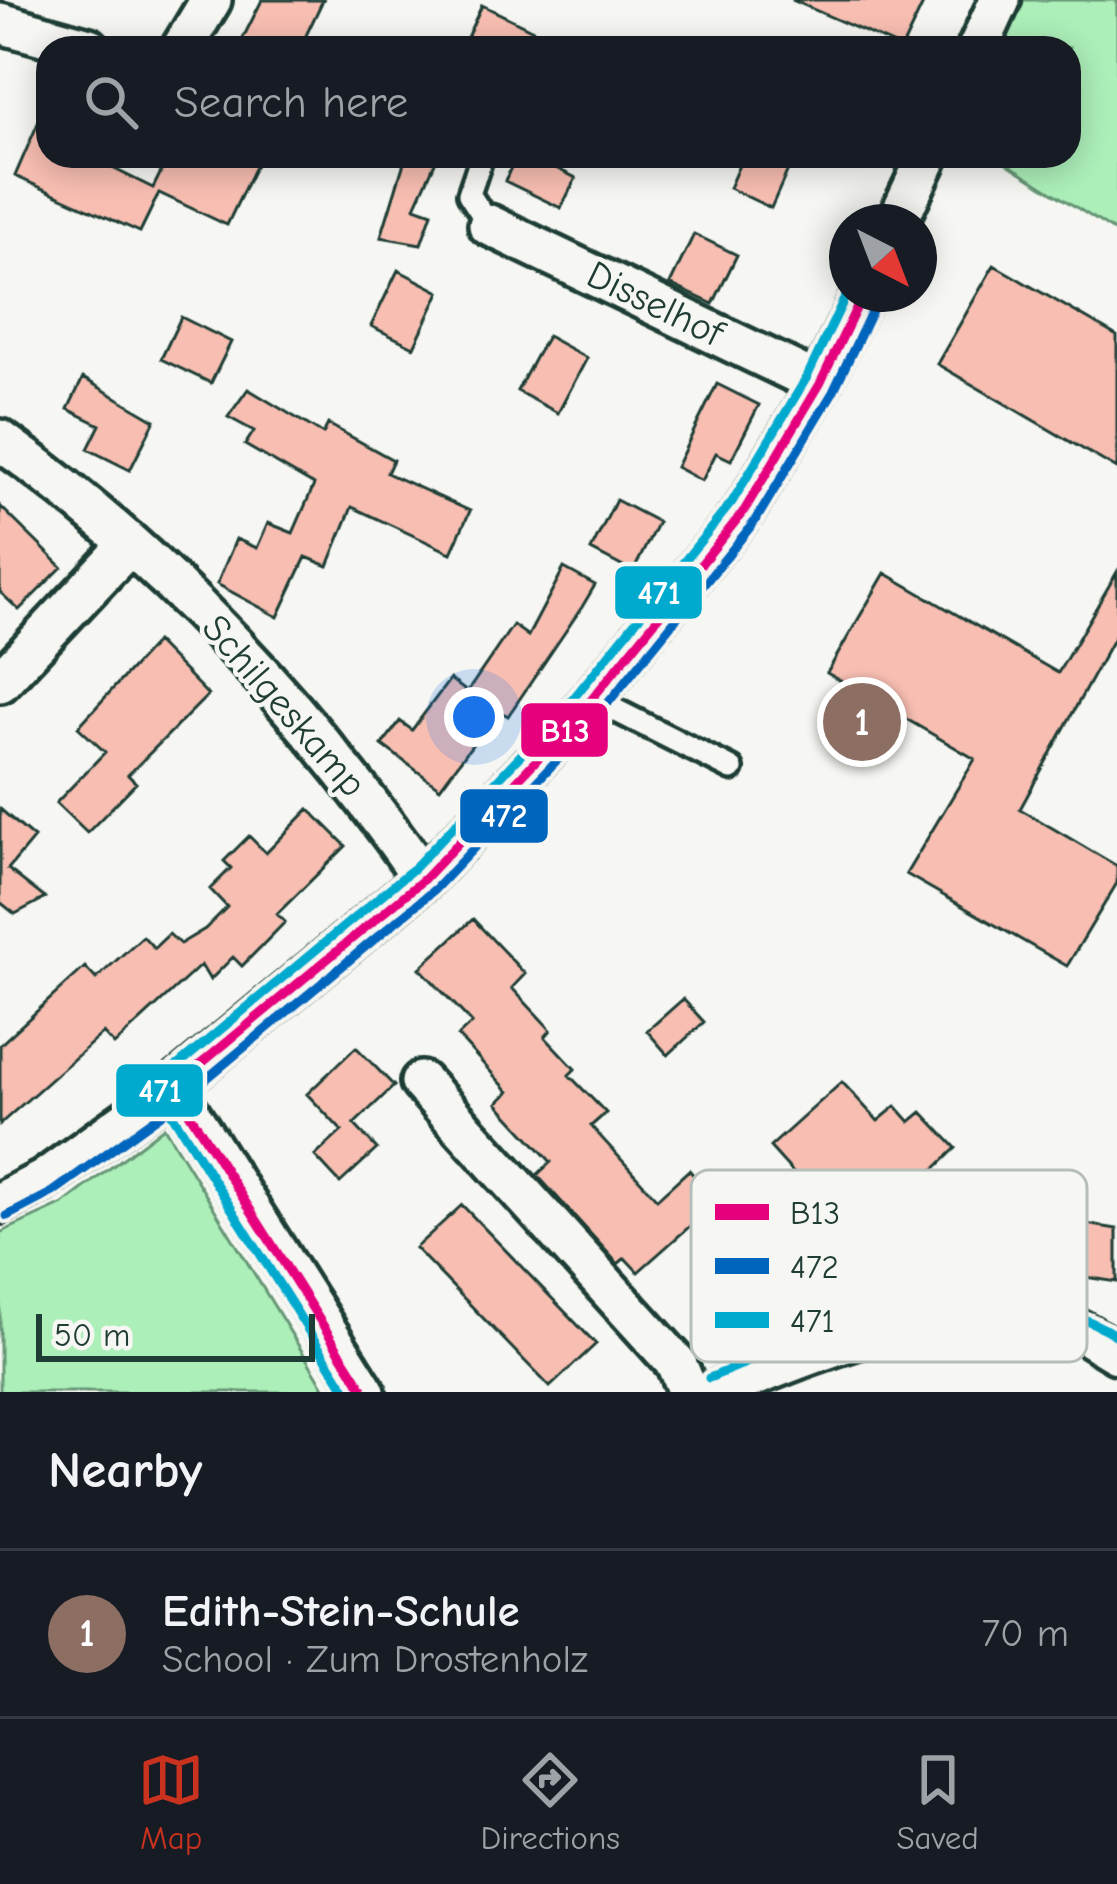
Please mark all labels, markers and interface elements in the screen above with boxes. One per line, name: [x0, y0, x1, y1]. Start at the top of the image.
search box: [36, 36, 1081, 168]
icon: search: [78, 69, 144, 135]
text: Search here: [174, 76, 408, 128]
north arrow: [829, 204, 937, 312]
street label: Disselhof: [579, 252, 732, 357]
line badge: 471: [613, 564, 704, 621]
text: 471: [637, 574, 681, 612]
street label: Schilgeskamp: [193, 606, 375, 806]
pin: 1: [823, 677, 901, 767]
your location: [444, 687, 504, 747]
line badge: B13: [519, 701, 610, 759]
text: B13: [540, 712, 590, 750]
line badge: 472: [458, 787, 550, 845]
text: 472: [481, 797, 527, 835]
line badge: 471: [114, 1062, 205, 1119]
text: 471: [138, 1072, 182, 1110]
legend: [691, 1170, 1087, 1362]
text: B13: [790, 1194, 840, 1232]
text: 472: [790, 1248, 839, 1286]
text: 471: [790, 1302, 835, 1340]
scale bar: [36, 1308, 315, 1361]
text: 50 m: [54, 1316, 130, 1354]
text: Nearby: [48, 1441, 202, 1500]
text: Edith-Stein-Schule: [162, 1585, 520, 1637]
text: 1: [79, 1611, 95, 1656]
text: 70 m: [982, 1611, 1069, 1656]
text: School · Zum Drostenholz: [162, 1637, 588, 1682]
tab: Map: [138, 1747, 204, 1857]
tab: Directions: [481, 1747, 620, 1857]
tab: Saved: [896, 1747, 979, 1857]

